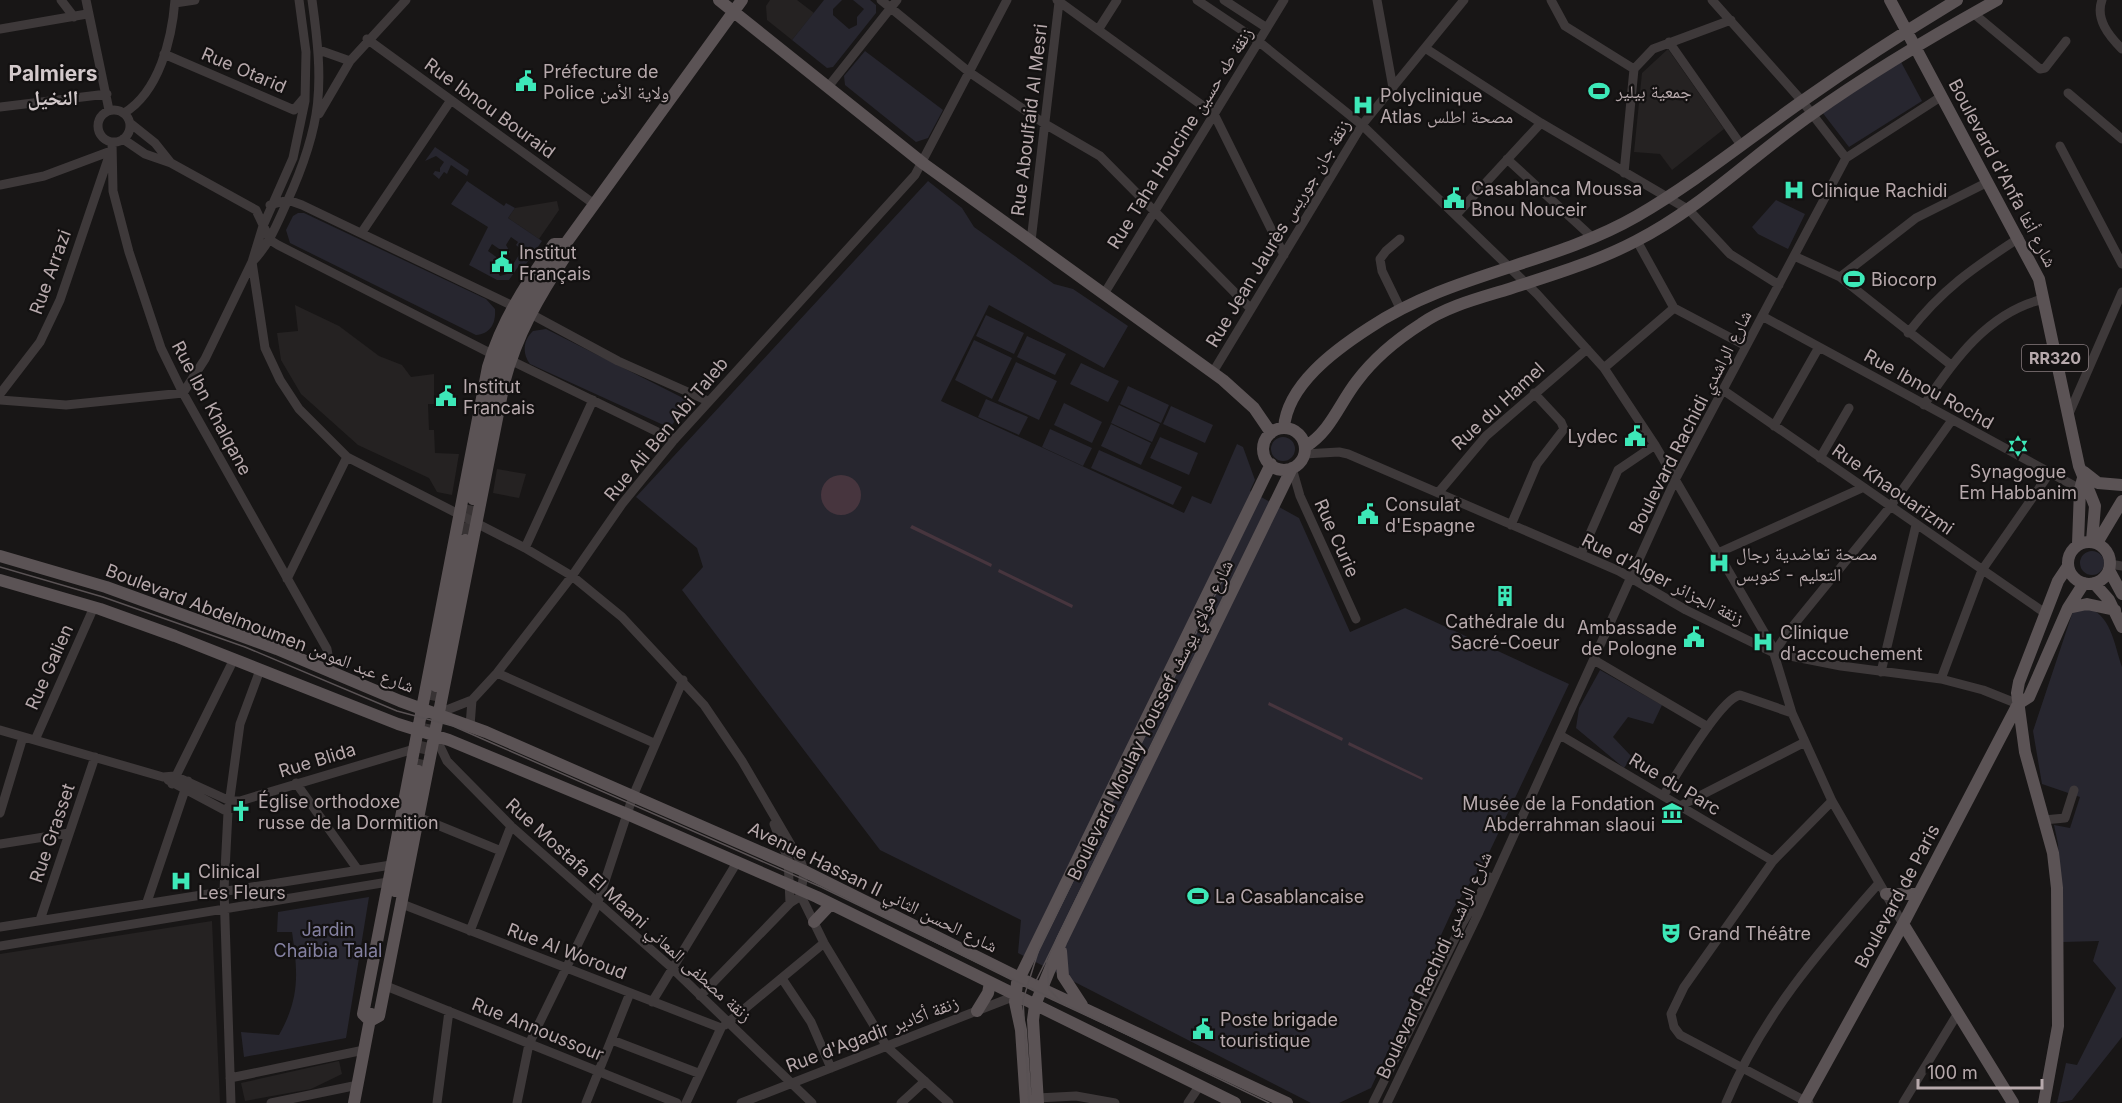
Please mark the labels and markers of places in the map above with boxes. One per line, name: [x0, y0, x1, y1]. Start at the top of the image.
place label: Préfecture de Police ولاية الأمن: [543, 61, 669, 104]
public building icon: Préfecture de Police ولاية الأمن: [514, 69, 538, 93]
sports icon: جمعية بيلير: [1587, 79, 1611, 103]
place label: جمعية بيلير: [1615, 81, 1692, 102]
place label: Polyclinique Atlas مصحة اطلس: [1380, 85, 1513, 128]
hospital icon: Polyclinique Atlas مصحة اطلس: [1351, 93, 1375, 117]
place label: Casablanca Moussa Bnou Nouceir: [1471, 178, 1642, 220]
hospital icon: Clinique Rachidi: [1782, 178, 1806, 202]
place label: Clinique Rachidi: [1811, 180, 1947, 201]
public building icon: Casablanca Moussa Bnou Nouceir: [1442, 186, 1466, 210]
place label: Institut Français: [519, 242, 591, 284]
public building icon: Institut Français: [490, 250, 514, 274]
sports icon: Biocorp: [1842, 267, 1866, 291]
place label: Biocorp: [1871, 269, 1937, 290]
place label: Institut Francais: [463, 376, 535, 418]
public building icon: Institut Francais: [434, 384, 458, 408]
public building icon: Lydec: [1623, 424, 1647, 448]
place label: Lydec: [1567, 426, 1618, 447]
synagogue icon: Synagogue Em Habbanim: [2006, 434, 2030, 458]
place label: Synagogue Em Habbanim: [1959, 461, 2077, 503]
place label: Consulat d'Espagne: [1385, 494, 1475, 536]
public building icon: Consulat d'Espagne: [1356, 502, 1380, 526]
place label: مصحة تعاضدية رجال التعليم - كنوبس: [1736, 543, 1877, 587]
hospital icon: مصحة تعاضدية رجال التعليم - كنوبس: [1707, 551, 1731, 575]
building icon: Cathédrale du Sacré-Coeur: [1493, 584, 1517, 608]
place label: Cathédrale du Sacré-Coeur: [1445, 611, 1565, 653]
place label: Ambassade de Pologne: [1577, 617, 1677, 659]
place label: Clinique d'accouchement: [1780, 622, 1923, 664]
public building icon: Ambassade de Pologne: [1682, 625, 1706, 649]
hospital icon: Clinique d'accouchement: [1751, 630, 1775, 654]
place label: Église orthodoxe russe de la Dormition: [258, 790, 439, 833]
place label: Musée de la Fondation Abderrahman slaoui: [1462, 793, 1655, 835]
church icon: Église orthodoxe russe de la Dormition: [229, 799, 253, 823]
museum icon: Musée de la Fondation Abderrahman slaoui: [1660, 801, 1684, 825]
place label: Clinical Les Fleurs: [198, 861, 286, 903]
hospital icon: Clinical Les Fleurs: [169, 869, 193, 893]
sports icon: La Casablancaise: [1186, 884, 1210, 908]
place label: La Casablancaise: [1215, 886, 1364, 907]
theatre icon: Grand Théâtre: [1659, 921, 1683, 945]
place label: Grand Théâtre: [1688, 923, 1811, 944]
place label: Poste brigade touristique: [1220, 1009, 1338, 1051]
public building icon: Poste brigade touristique: [1191, 1017, 1215, 1041]

